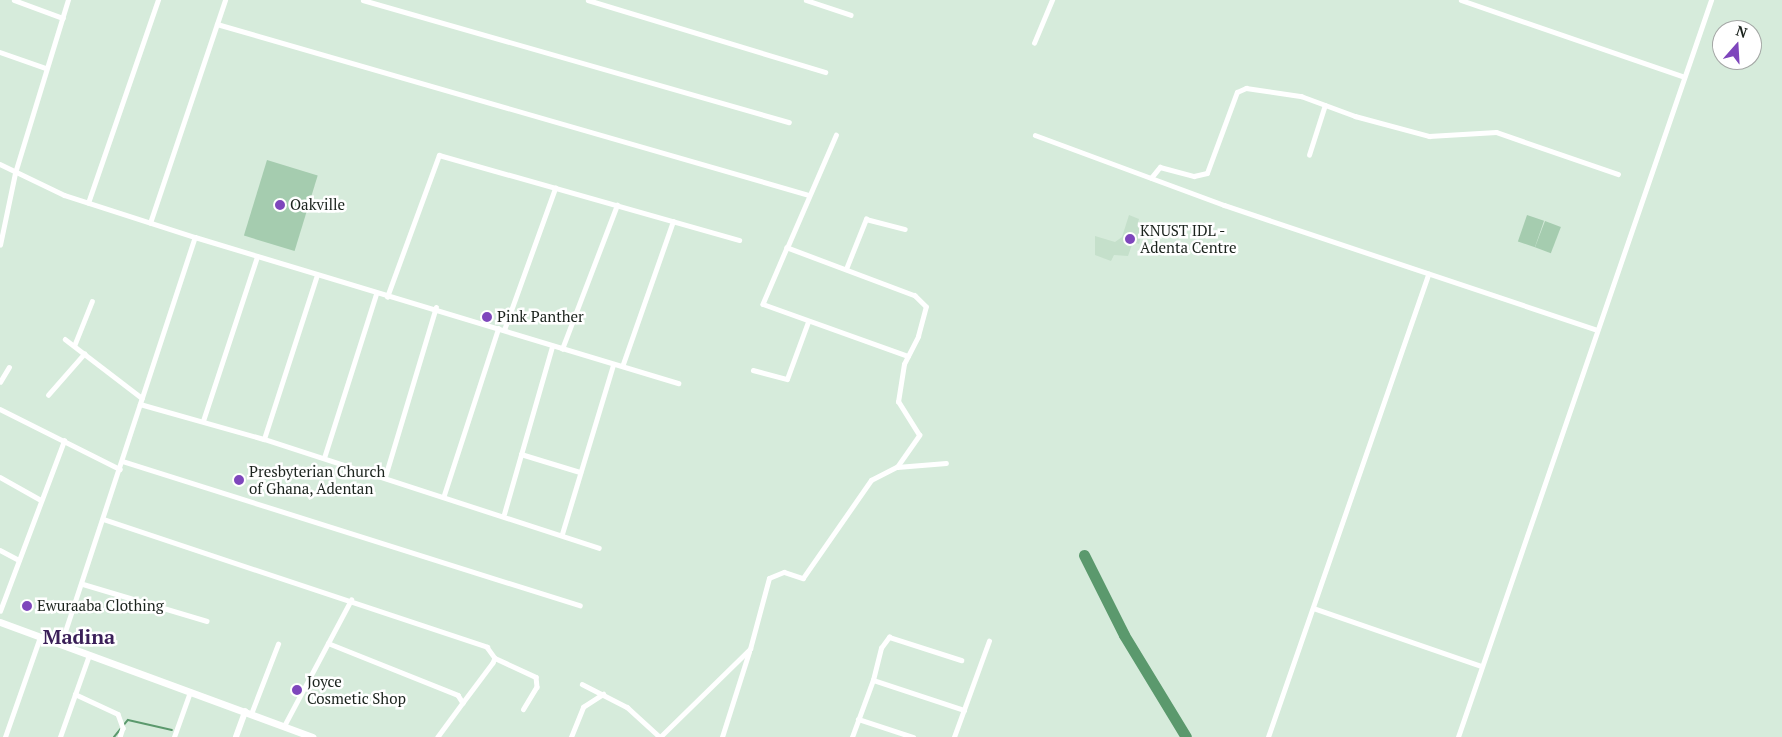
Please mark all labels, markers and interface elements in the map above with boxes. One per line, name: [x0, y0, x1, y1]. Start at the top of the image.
north arrow: [1712, 20, 1762, 70]
text: N: [1734, 21, 1750, 42]
place label: Oakville: [290, 196, 345, 214]
marker: Oakville: [274, 199, 286, 211]
place label: KNUST IDL - Adenta Centre: [1140, 221, 1236, 256]
marker: KNUST IDL - Adenta Centre: [1124, 233, 1136, 245]
place label: Pink Panther: [497, 308, 584, 326]
marker: Pink Panther: [481, 311, 493, 323]
place label: Presbyterian Church of Ghana, Adentan: [249, 462, 385, 497]
marker: Presbyterian Church of Ghana, Adentan: [233, 474, 245, 486]
place label: Ewuraaba Clothing: [37, 597, 164, 615]
marker: Ewuraaba Clothing: [21, 600, 33, 612]
district label: Madina: [43, 624, 115, 648]
place label: Joyce Cosmetic Shop: [307, 672, 406, 707]
marker: Joyce Cosmetic Shop: [291, 684, 303, 696]

